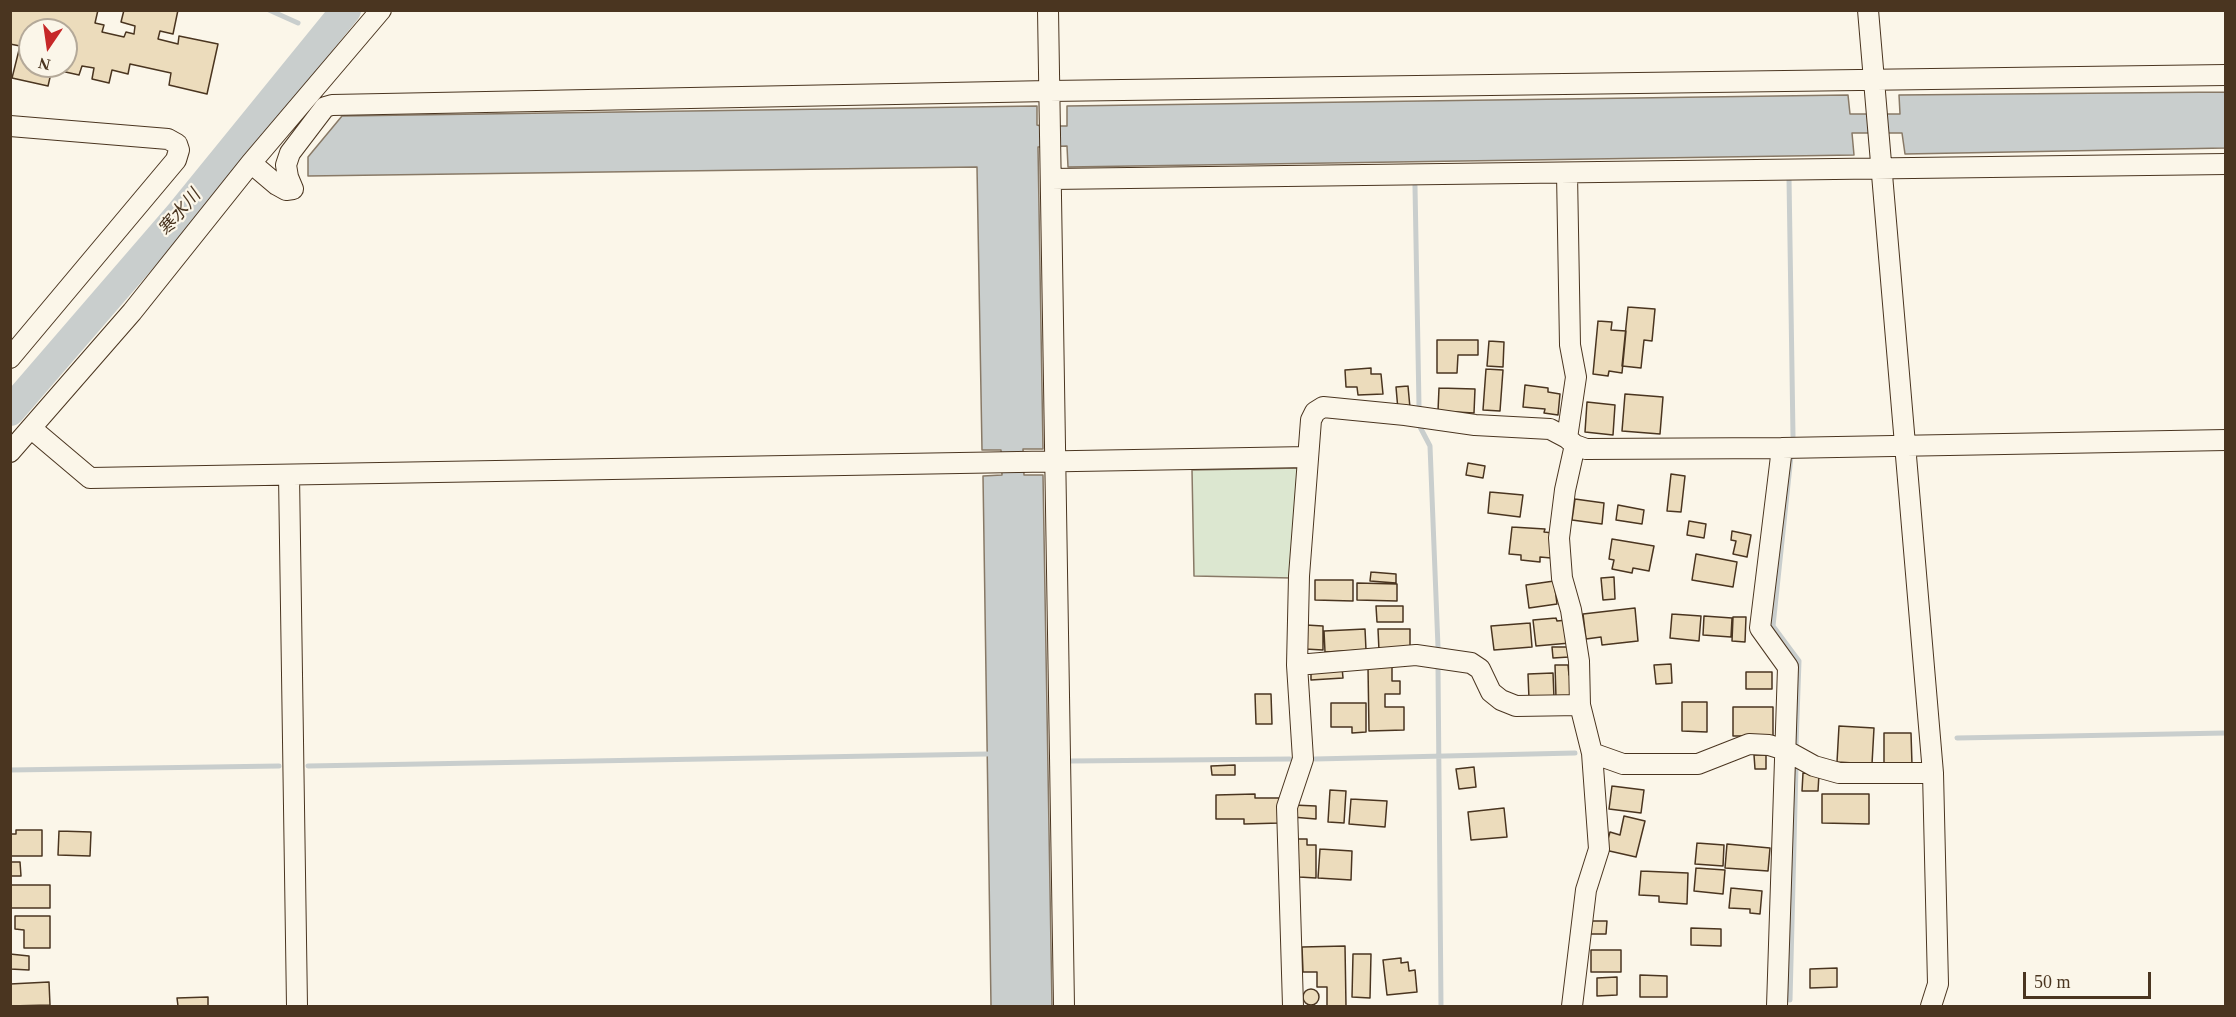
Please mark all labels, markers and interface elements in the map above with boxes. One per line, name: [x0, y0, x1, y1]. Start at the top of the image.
north arrow: [18, 18, 78, 78]
text: N: [37, 54, 52, 74]
water label: 寒水川: [154, 185, 206, 241]
scale bar: [2026, 960, 2154, 998]
text: 50 m: [2034, 972, 2071, 992]

